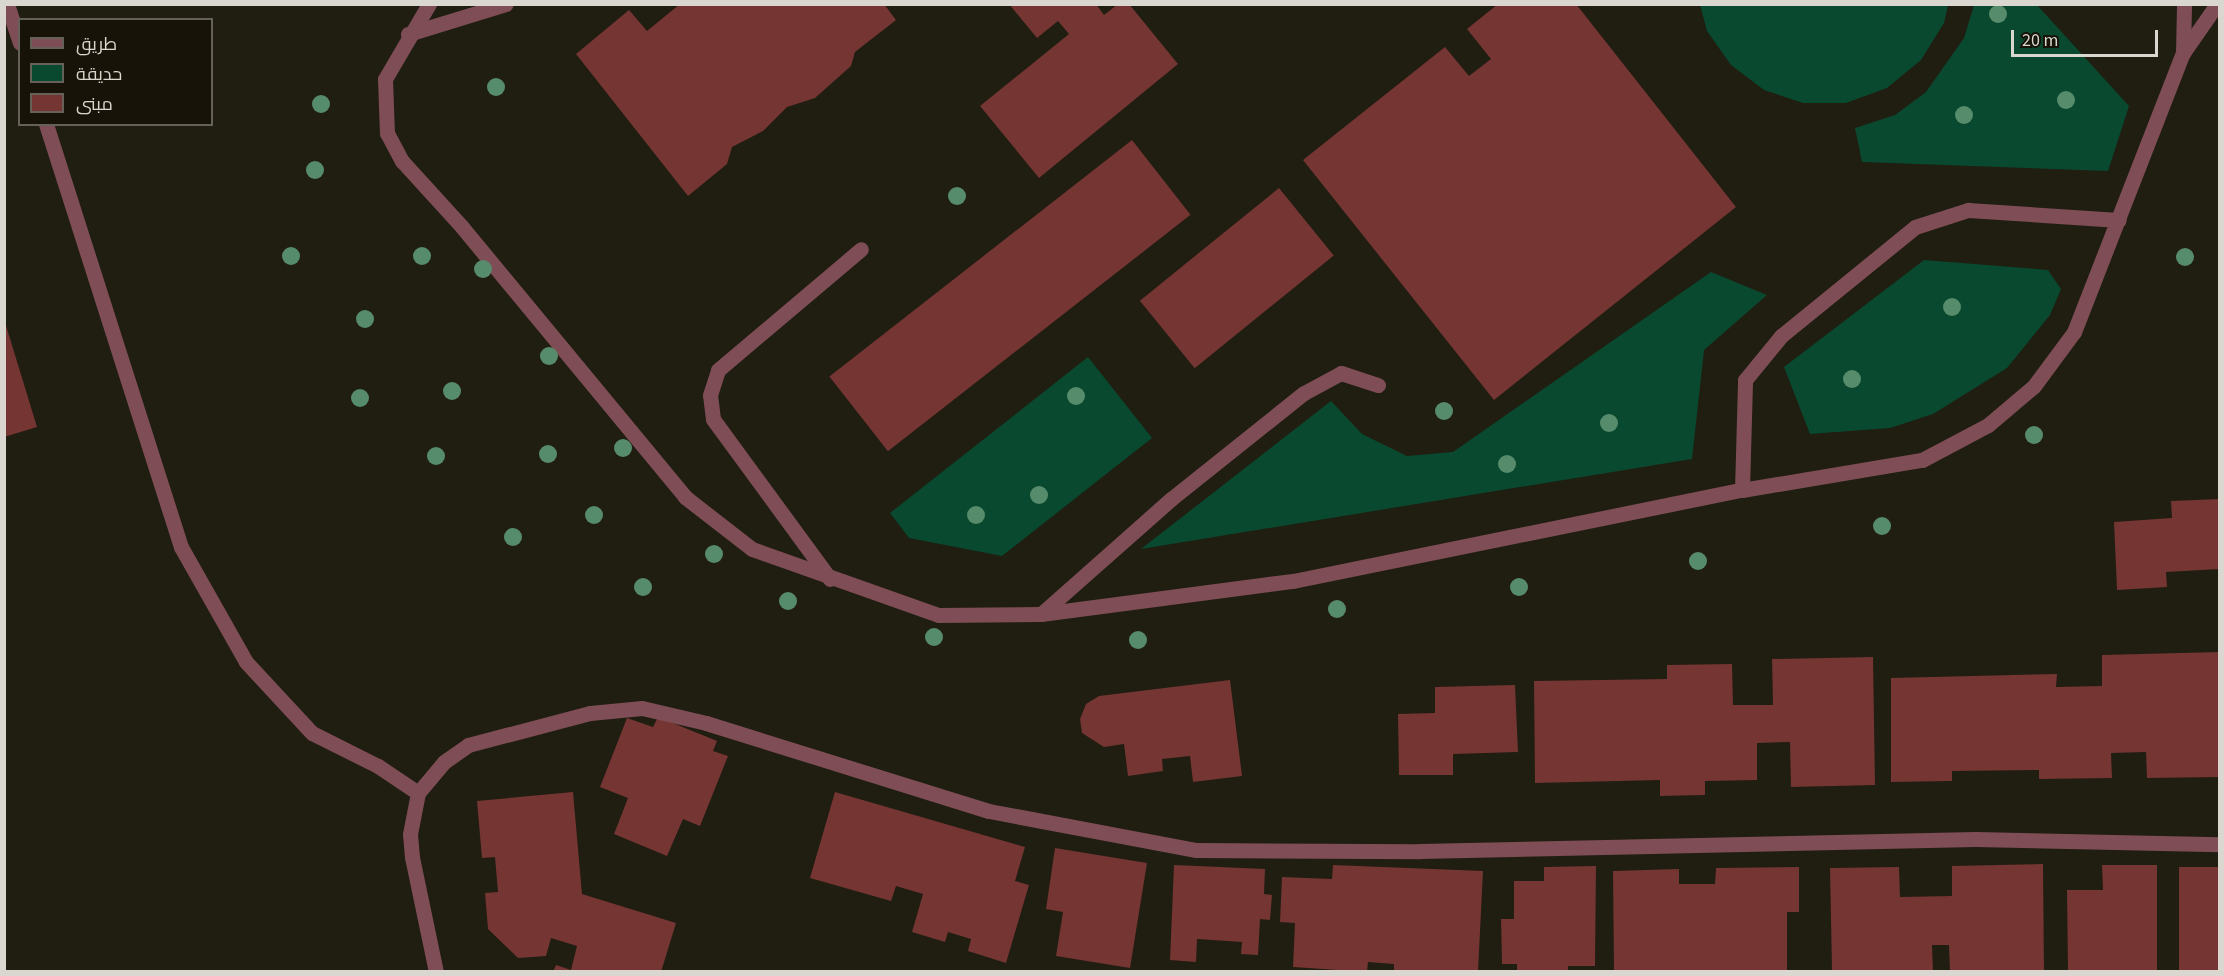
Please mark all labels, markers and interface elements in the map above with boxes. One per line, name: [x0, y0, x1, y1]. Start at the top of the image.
legend: [18, 18, 213, 126]
scale bar: [2014, 18, 2161, 56]
text: 20 m: [2022, 28, 2058, 53]
text: طريق: [76, 32, 117, 57]
text: حديقة: [76, 62, 122, 87]
text: مبنى: [76, 92, 113, 117]

